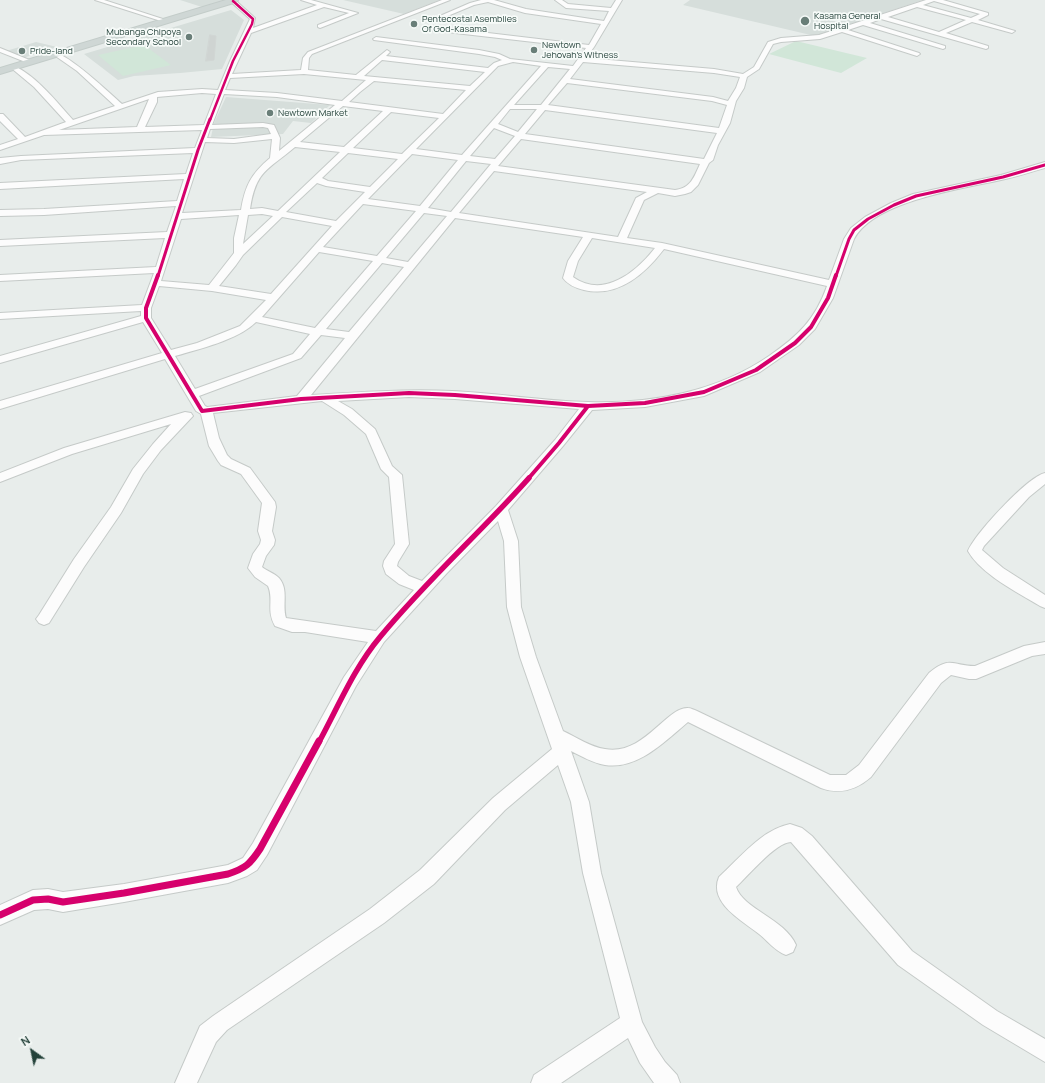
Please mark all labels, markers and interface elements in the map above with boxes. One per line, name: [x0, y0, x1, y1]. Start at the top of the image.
place label: Kasama General Hospital: [814, 11, 881, 32]
place label: Pentecostal Asemblies Of God-Kasama: [422, 14, 517, 35]
marker: Kasama General Hospital: [799, 15, 811, 27]
marker: Pentecostal Asemblies Of God-Kasama: [409, 19, 419, 29]
place label: Mubanga Chipoya Secondary School: [106, 27, 181, 48]
marker: Mubanga Chipoya Secondary School: [184, 32, 194, 42]
place label: Newtown Jehovah's Witness: [542, 40, 618, 61]
marker: Newtown Jehovah's Witness: [529, 45, 539, 55]
marker: Pride-land: [17, 46, 27, 56]
place label: Pride-land: [30, 46, 73, 56]
marker: Newtown Market: [265, 108, 275, 118]
place label: Newtown Market: [278, 108, 348, 118]
north arrow: [12, 1031, 52, 1071]
text: N: [18, 1032, 33, 1049]

